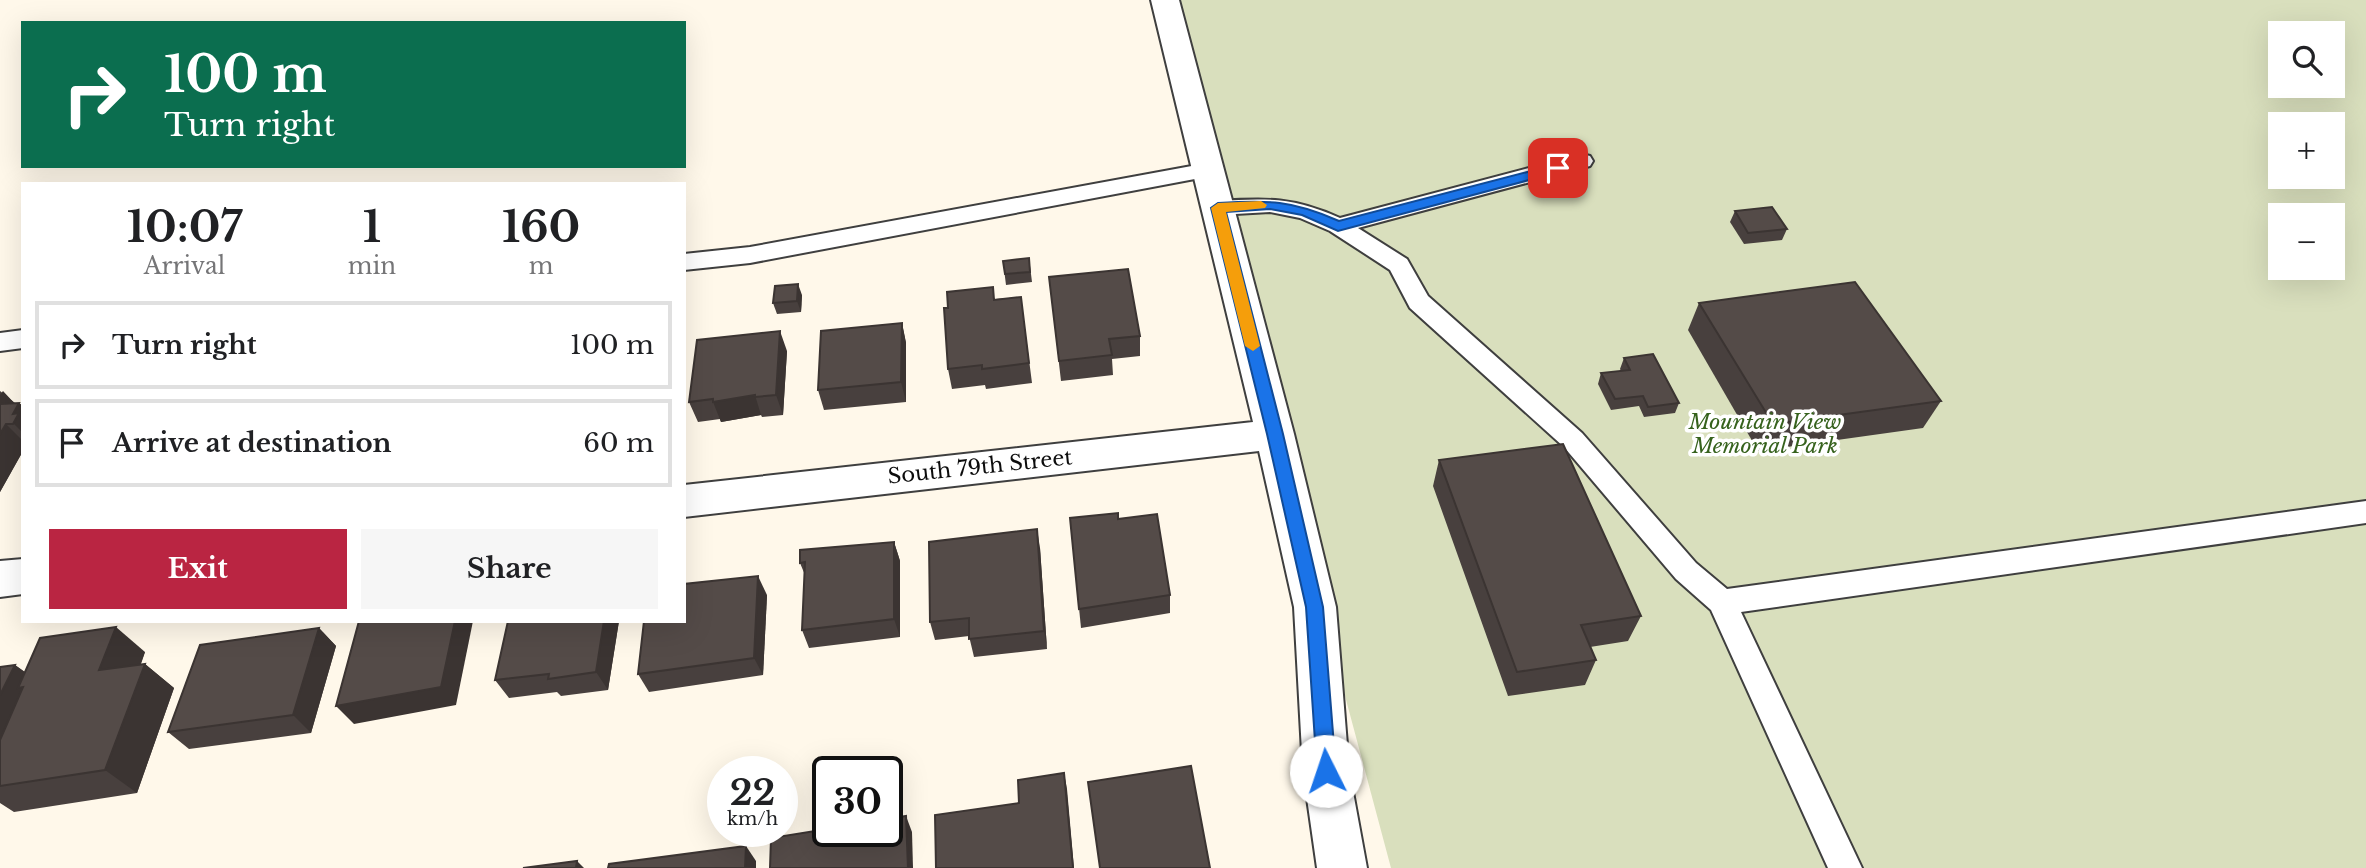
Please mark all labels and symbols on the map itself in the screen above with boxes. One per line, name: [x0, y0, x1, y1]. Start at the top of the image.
pin: [1528, 138, 1588, 198]
park label: Mountain View Memorial Park: [1688, 409, 1841, 459]
street label: South 79th Street: [886, 444, 1074, 490]
position arrow: [1289, 734, 1363, 808]
speed limit sign: 30: [812, 756, 903, 847]

